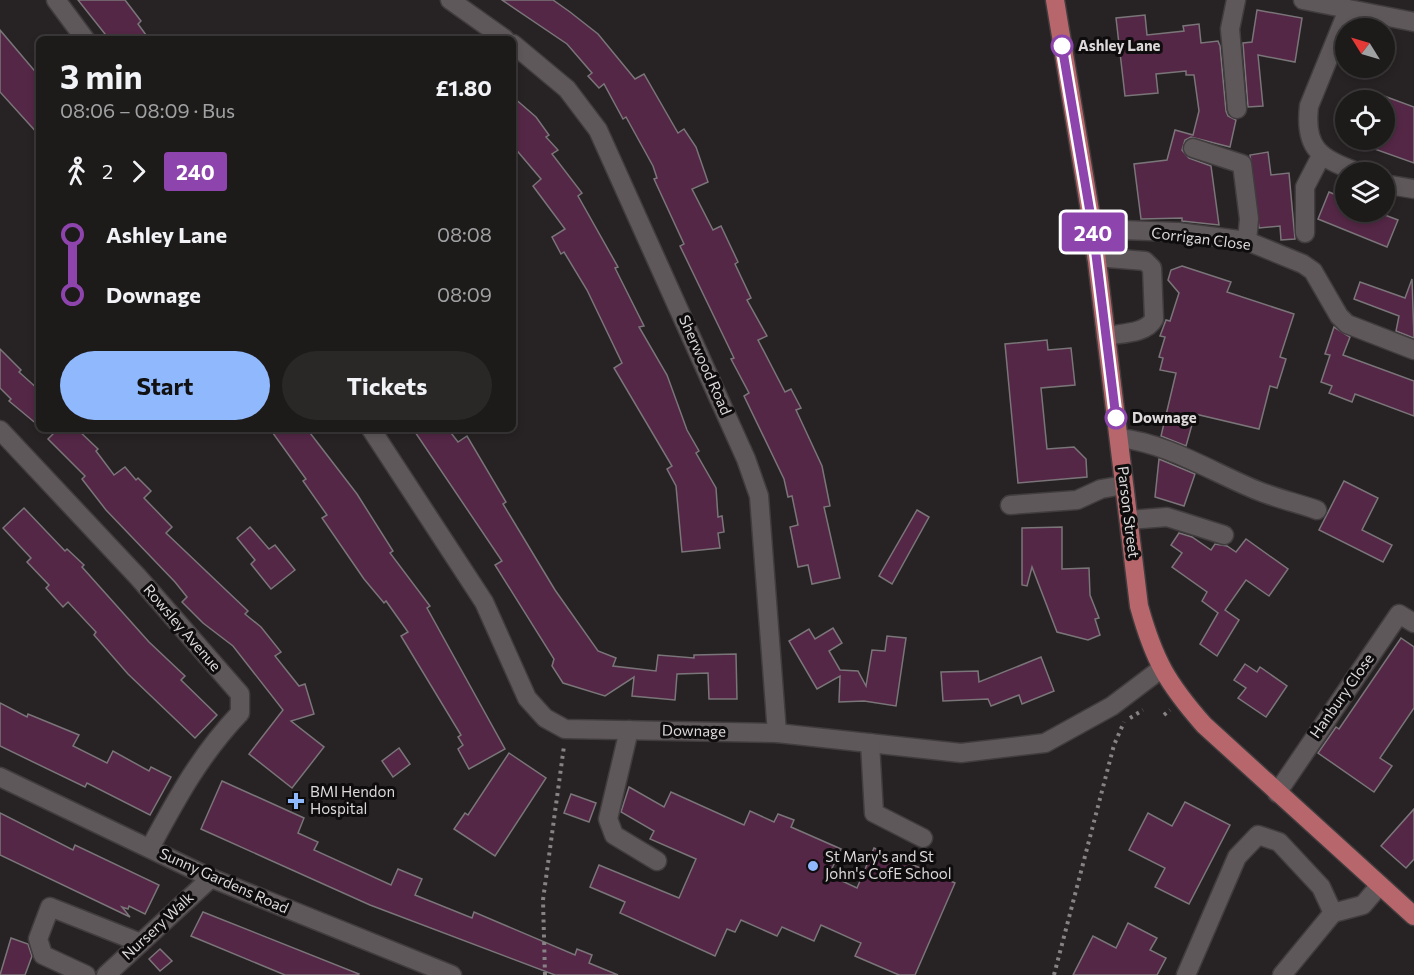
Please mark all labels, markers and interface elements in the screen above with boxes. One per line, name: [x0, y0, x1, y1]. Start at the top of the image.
north arrow: [1335, 18, 1395, 78]
map controls: [1335, 18, 1395, 222]
marker: Ashley Lane: [1051, 35, 1073, 57]
place label: Ashley Lane: [1078, 36, 1161, 54]
text: 3 min: [60, 55, 143, 96]
text: £1.80: [435, 74, 492, 101]
button: locate: [1335, 90, 1395, 150]
text: 08:06 – 08:09 · Bus: [60, 98, 235, 122]
icon: walk: [60, 155, 93, 188]
icon: forward: [122, 155, 155, 188]
text: 2: [102, 159, 113, 183]
text: 240: [176, 159, 215, 184]
button: layers: [1335, 162, 1395, 222]
line badge: 240: [1058, 212, 1128, 252]
text: 240: [1074, 220, 1112, 245]
text: Ashley Lane: [106, 221, 227, 248]
text: 08:08: [437, 222, 492, 246]
street label: Corrigan Close: [1150, 223, 1252, 253]
text: Downage: [106, 281, 201, 308]
text: 08:09: [437, 282, 492, 306]
street label: Sherwood Road: [676, 312, 736, 417]
button: Start: [60, 351, 270, 420]
button: Tickets: [282, 351, 492, 420]
marker: Downage: [1105, 407, 1127, 429]
place label: Downage: [1132, 408, 1197, 426]
street label: Parson Street: [1114, 465, 1144, 559]
street label: Rowsley Avenue: [140, 580, 225, 675]
street label: Hanbury Close: [1305, 650, 1377, 741]
street label: Downage: [662, 720, 726, 740]
place label: BMI Hendon Hospital: [310, 782, 395, 817]
marker: BMI Hendon Hospital: [287, 792, 305, 810]
street label: Sunny Gardens Road: [157, 844, 292, 917]
place label: St Mary's and St John's CofE School: [825, 847, 952, 882]
marker: St Mary's and St John's CofE School: [806, 859, 820, 873]
street label: Nursery Walk: [118, 888, 197, 963]

